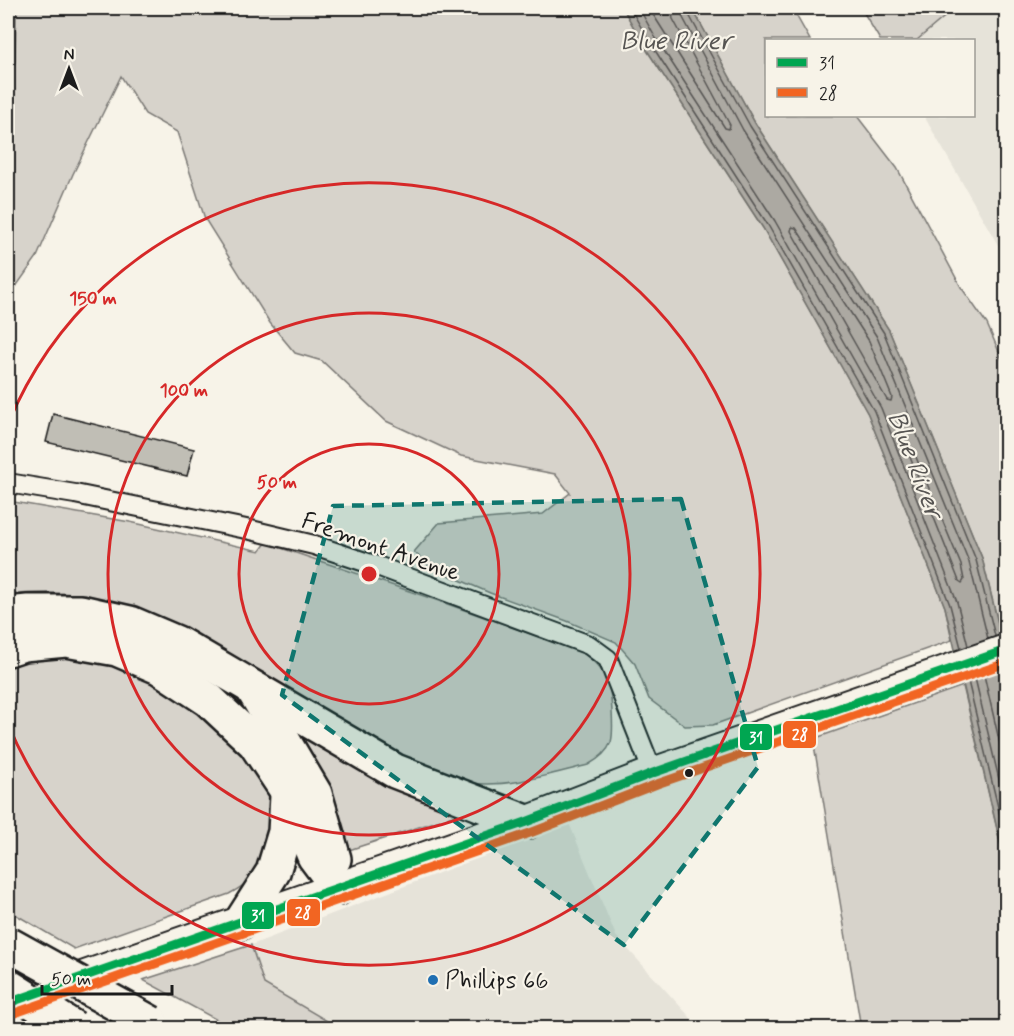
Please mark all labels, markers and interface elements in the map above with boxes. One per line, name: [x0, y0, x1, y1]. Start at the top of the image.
water label: Blue River: [620, 25, 736, 59]
north arrow: [39, 39, 99, 99]
legend: [765, 39, 975, 117]
text: N: [64, 45, 74, 66]
text: 31: [819, 52, 835, 76]
text: 28: [819, 82, 838, 106]
text: 150 m: [69, 287, 117, 311]
text: 100 m: [160, 379, 208, 403]
water label: Blue River: [878, 406, 951, 527]
text: 50 m: [257, 471, 297, 495]
street label: Fremont Avenue: [297, 506, 464, 589]
centre of rings: [359, 564, 379, 584]
line badge: 28: [782, 720, 817, 749]
line badge: 31: [739, 723, 773, 751]
text: 28: [792, 725, 809, 746]
text: 31: [749, 728, 763, 749]
unlabelled marker: [683, 767, 695, 779]
line badge: 28: [286, 898, 321, 927]
line badge: 31: [241, 901, 275, 930]
text: 28: [295, 903, 312, 924]
text: 31: [251, 906, 265, 927]
scale bar: [42, 958, 172, 996]
place label: Phillips 66: [445, 966, 549, 997]
text: 50 m: [51, 968, 91, 992]
marker: Phillips 66: [426, 973, 440, 987]

